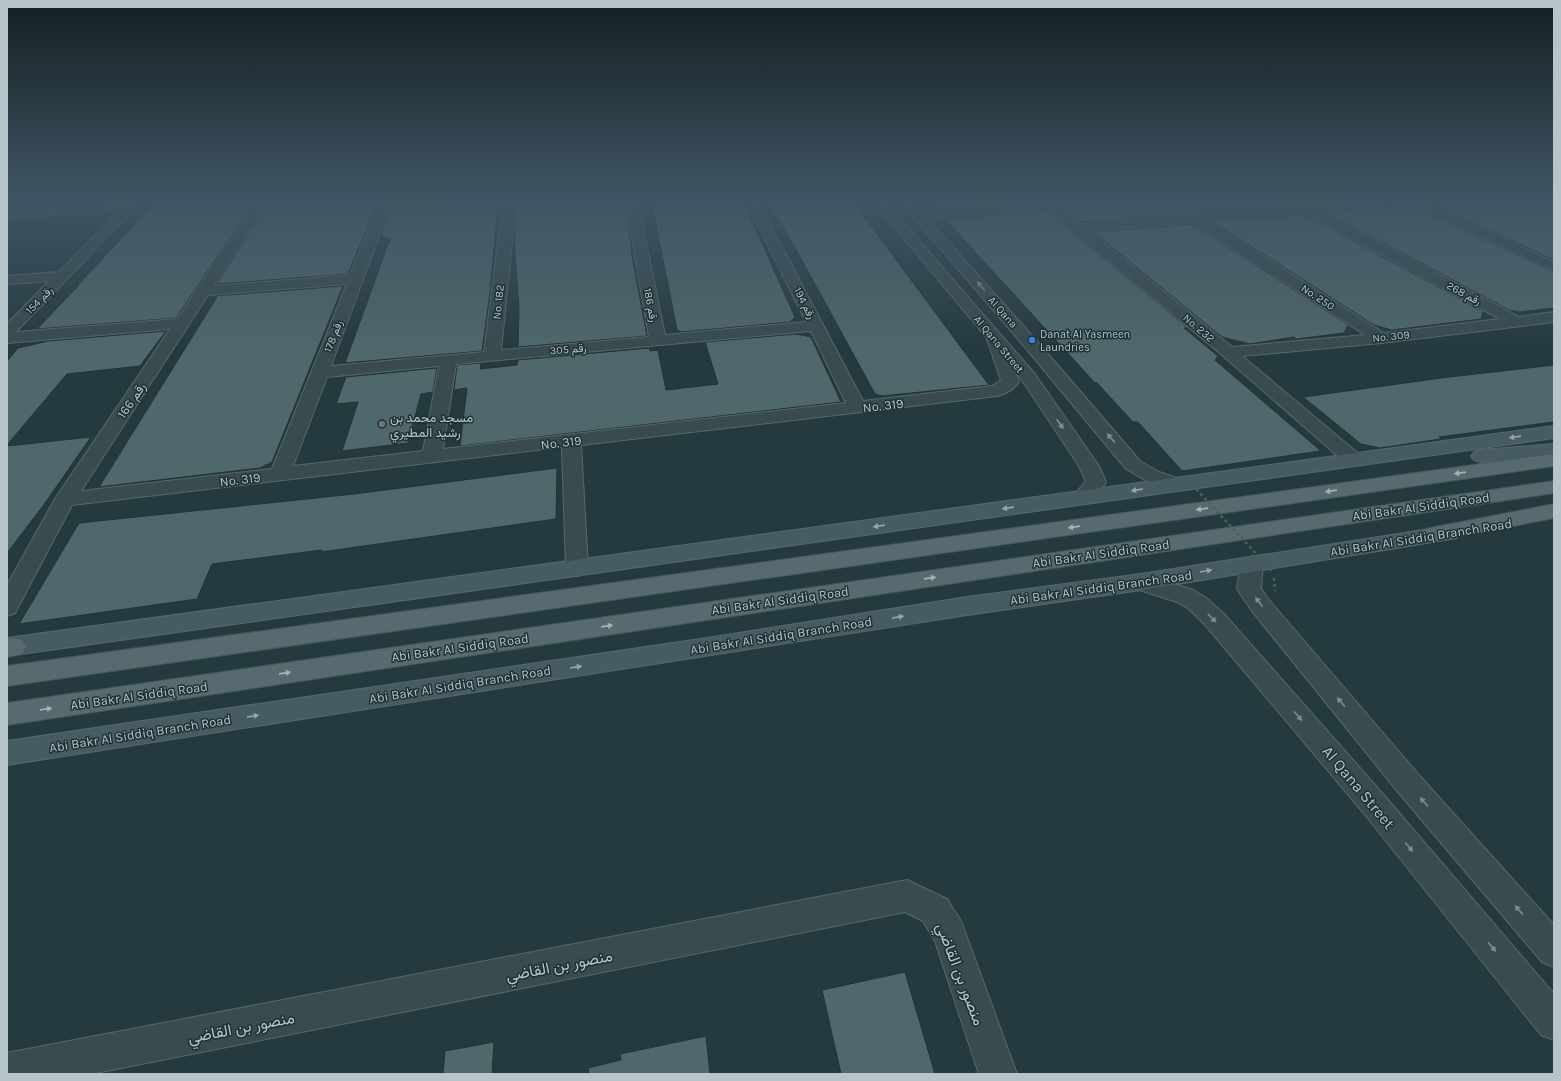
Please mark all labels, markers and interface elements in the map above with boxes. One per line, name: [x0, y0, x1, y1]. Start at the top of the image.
street label: رقم 268: [1444, 279, 1483, 309]
one-way arrow: [976, 281, 985, 292]
street label: No. 250: [1299, 282, 1337, 313]
street label: رقم 154: [23, 284, 57, 318]
street label: No. 182: [490, 284, 507, 320]
street label: رقم 194: [790, 285, 818, 322]
street label: رقم 186: [640, 287, 660, 324]
street label: Al Qana: [985, 294, 1020, 331]
street label: No. 232: [1180, 311, 1217, 345]
street label: Al Qana Street: [971, 313, 1026, 376]
street label: رقم 178: [321, 318, 346, 354]
place label: Danat Al Yasmeen Laundries: [1040, 328, 1130, 354]
street label: No. 309: [1372, 328, 1410, 345]
marker: Danat Al Yasmeen Laundries: [1027, 335, 1037, 345]
street label: رقم 305: [549, 341, 587, 359]
street label: رقم 166: [114, 379, 150, 422]
street label: No. 319: [862, 396, 904, 415]
place label: مسجد محمد بن رشيد المطيري: [390, 410, 473, 443]
marker: مسجد محمد بن رشيد المطيري: [377, 419, 387, 429]
one-way arrow: [1056, 419, 1064, 430]
street label: No. 319: [540, 433, 582, 452]
one-way arrow: [1106, 433, 1115, 443]
one-way arrow: [1509, 434, 1521, 440]
street label: No. 319: [219, 470, 261, 489]
one-way arrow: [1454, 470, 1466, 476]
one-way arrow: [1131, 487, 1143, 493]
one-way arrow: [1325, 488, 1337, 494]
street label: Abi Bakr Al Siddiq Road: [1352, 489, 1491, 525]
one-way arrow: [1002, 505, 1014, 511]
one-way arrow: [1196, 506, 1208, 512]
street label: Abi Bakr Al Siddiq Branch Road: [1329, 516, 1513, 560]
one-way arrow: [873, 523, 886, 529]
one-way arrow: [1068, 524, 1080, 530]
street label: Abi Bakr Al Siddiq Road: [1032, 536, 1171, 572]
street label: Abi Bakr Al Siddiq Branch Road: [1009, 567, 1193, 609]
one-way arrow: [1200, 568, 1212, 574]
one-way arrow: [924, 575, 936, 581]
street label: Abi Bakr Al Siddiq Road: [711, 583, 850, 619]
one-way arrow: [1254, 596, 1263, 607]
one-way arrow: [1207, 613, 1217, 623]
street label: Abi Bakr Al Siddiq Branch Road: [689, 614, 873, 658]
one-way arrow: [892, 614, 904, 620]
one-way arrow: [601, 623, 614, 629]
street label: Abi Bakr Al Siddiq Road: [391, 630, 530, 666]
street label: Abi Bakr Al Siddiq Branch Road: [368, 663, 552, 707]
one-way arrow: [569, 664, 582, 670]
one-way arrow: [279, 670, 291, 676]
street label: Abi Bakr Al Siddiq Road: [70, 678, 209, 714]
one-way arrow: [1337, 697, 1346, 708]
one-way arrow: [39, 706, 52, 712]
one-way arrow: [1293, 711, 1302, 721]
street label: Abi Bakr Al Siddiq Branch Road: [48, 712, 232, 756]
one-way arrow: [247, 713, 259, 719]
street label: Al Qana Street: [1318, 742, 1399, 833]
one-way arrow: [1420, 797, 1429, 807]
one-way arrow: [1405, 841, 1414, 852]
one-way arrow: [1515, 905, 1524, 916]
street label: منصور بن القاضي: [929, 920, 989, 1030]
one-way arrow: [1488, 942, 1496, 952]
street label: منصور بن القاضي: [504, 946, 615, 989]
street label: منصور بن القاضي: [186, 1008, 297, 1051]

